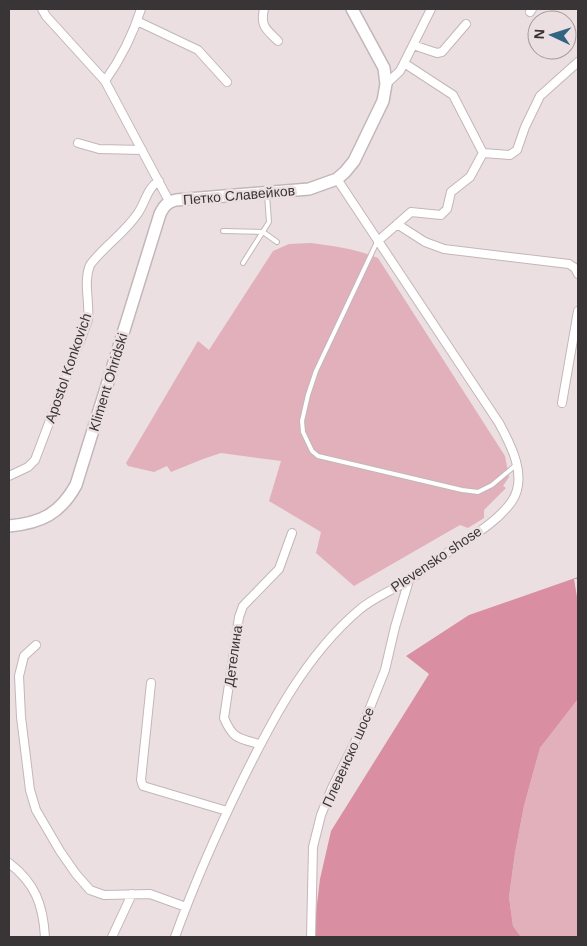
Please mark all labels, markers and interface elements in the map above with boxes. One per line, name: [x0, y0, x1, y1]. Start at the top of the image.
north arrow: [527, 10, 577, 60]
text: N: [531, 28, 547, 40]
street label: Петко Славейков: [182, 182, 296, 208]
street label: Apostol Konkovich: [42, 311, 94, 425]
street label: Kliment Ohridski: [85, 331, 131, 433]
street label: Plevensko shose: [388, 523, 485, 595]
street label: Детелина: [221, 624, 245, 688]
street label: Плевенско шосе: [319, 704, 377, 809]

